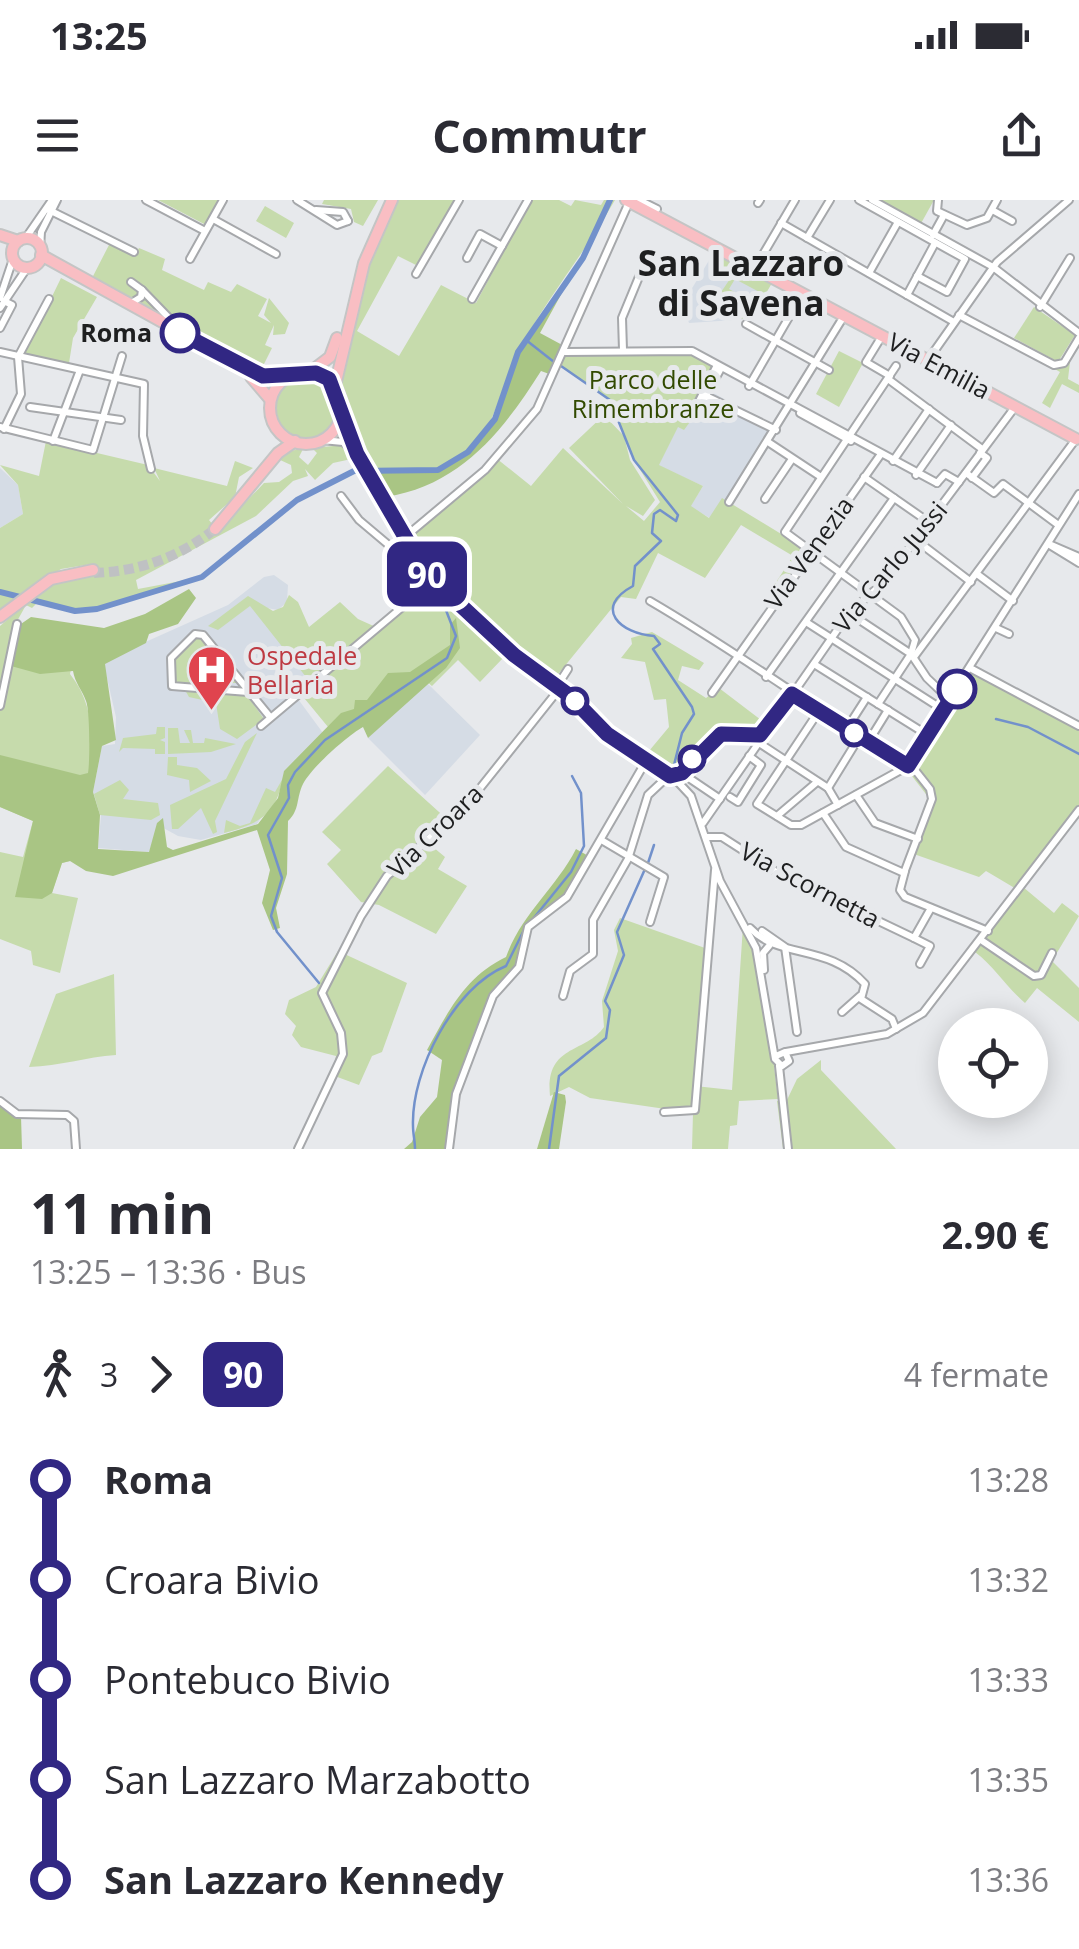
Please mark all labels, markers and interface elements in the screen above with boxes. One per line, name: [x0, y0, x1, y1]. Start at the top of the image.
text: 13:25: [50, 9, 148, 61]
text: Commutr: [432, 105, 647, 166]
icon: menu: [30, 108, 85, 163]
icon: share: [994, 108, 1049, 163]
district label: San Lazzaro di Savena: [638, 239, 844, 326]
marker: Roma: [161, 314, 199, 352]
place label: Roma: [80, 315, 152, 349]
street label: Via Emilia: [882, 324, 997, 406]
park label: Parco delle Rimembranze: [572, 362, 734, 425]
street label: Via Venezia: [756, 489, 861, 616]
street label: Via Carlo Jussi: [824, 494, 954, 639]
line badge: 90: [382, 542, 472, 606]
text: 90: [407, 551, 447, 598]
place label: Ospedale Bellaria: [247, 638, 357, 701]
hospital icon: Ospedale Bellaria: [186, 644, 238, 712]
unlabelled marker: [938, 670, 976, 708]
unlabelled marker: [562, 688, 588, 714]
unlabelled marker: [841, 720, 867, 746]
unlabelled marker: [679, 746, 705, 772]
street label: Via Croara: [379, 776, 489, 884]
street label: Via Scornetta: [735, 833, 886, 935]
map controls: [938, 1008, 1048, 1118]
button: locate: [938, 1008, 1048, 1118]
text: 11 min: [30, 1175, 214, 1250]
text: 2.90 €: [941, 1208, 1049, 1260]
text: 13:25 – 13:36 · Bus: [30, 1250, 306, 1293]
icon: walk: [30, 1347, 85, 1402]
icon: forward: [133, 1347, 188, 1402]
text: 90: [223, 1351, 263, 1398]
text: 3: [100, 1353, 118, 1396]
text: 4 fermate: [904, 1353, 1049, 1396]
text: Roma: [104, 1453, 213, 1505]
text: 13:28: [967, 1458, 1049, 1501]
text: Croara Bivio: [104, 1553, 320, 1605]
text: 13:32: [967, 1558, 1049, 1601]
text: Pontebuco Bivio: [104, 1653, 391, 1705]
text: 13:33: [967, 1658, 1049, 1701]
text: San Lazzaro Marzabotto: [104, 1753, 531, 1805]
text: 13:35: [967, 1758, 1049, 1801]
text: San Lazzaro Kennedy: [104, 1853, 504, 1905]
text: 13:36: [967, 1858, 1049, 1901]

